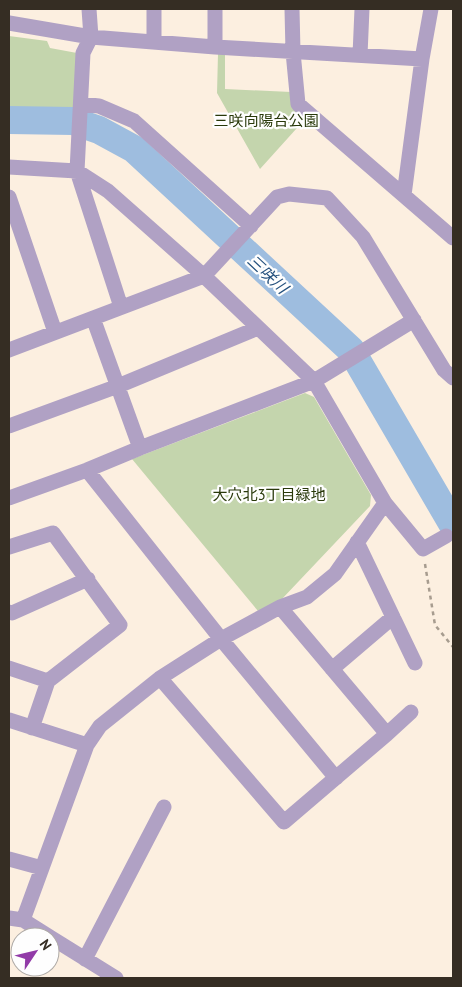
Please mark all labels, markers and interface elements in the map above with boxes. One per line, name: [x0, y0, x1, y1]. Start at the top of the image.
park label: 三咲向陽台公園: [213, 111, 319, 130]
water label: 三咲川: [244, 250, 294, 299]
park label: 大穴北3丁目緑地: [212, 485, 326, 504]
north arrow: [10, 927, 60, 977]
text: N: [36, 936, 56, 953]

